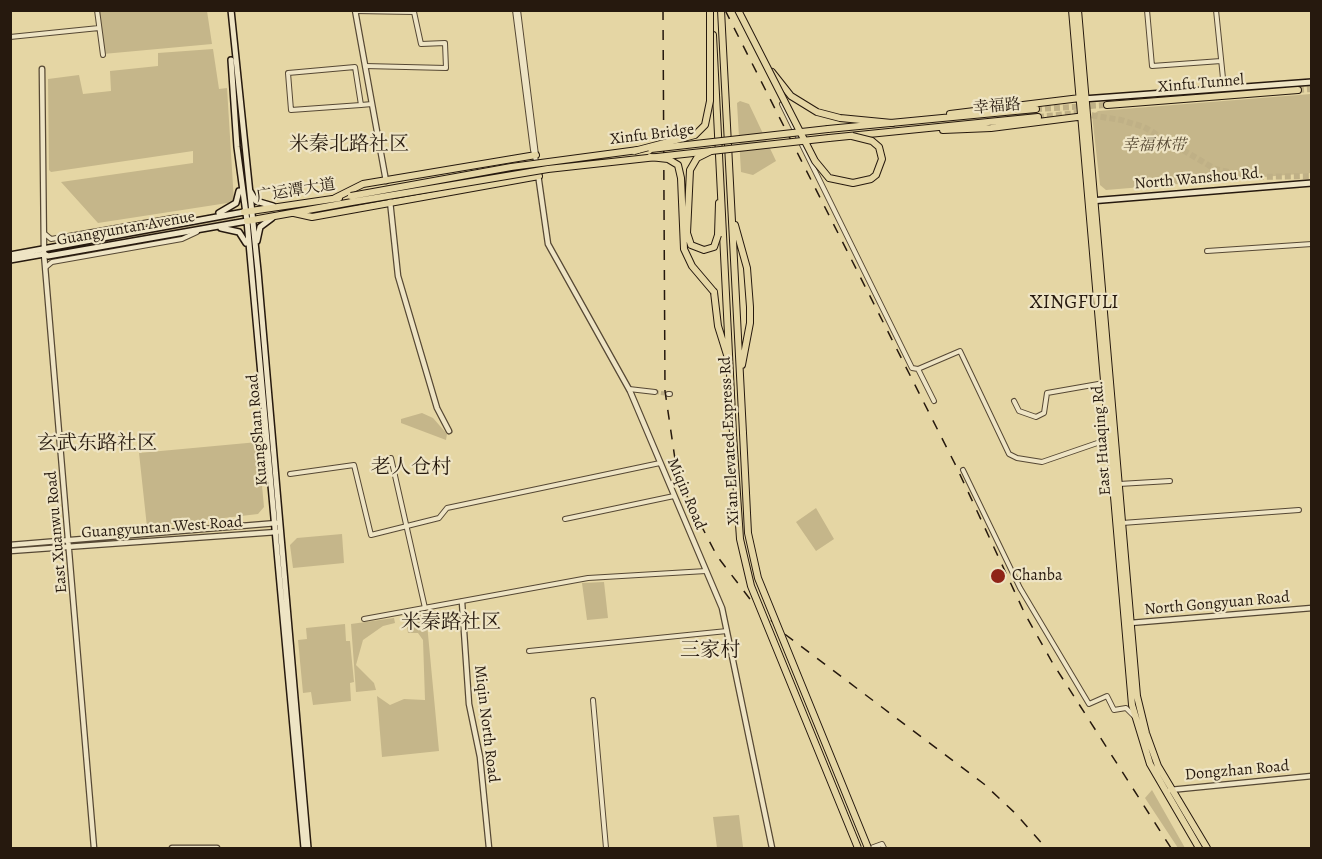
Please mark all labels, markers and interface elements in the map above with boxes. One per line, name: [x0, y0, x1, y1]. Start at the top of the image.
street label: Xinfu Tunnel: [1157, 71, 1245, 97]
street label: 幸福路: [972, 95, 1022, 119]
street label: Xinfu Bridge: [609, 120, 695, 150]
district label: 米秦北路社区: [289, 133, 409, 157]
park label: 幸福林带: [1122, 136, 1186, 156]
street label: North Wanshou Rd.: [1134, 164, 1264, 194]
street label: 广运潭大道: [255, 175, 337, 207]
street label: Guangyuntan Avenue: [55, 207, 197, 251]
district label: XINGFULI: [1024, 291, 1124, 315]
street label: Xi'an Elevated Express Rd: [716, 356, 744, 526]
street label: KuangShan Road: [244, 373, 272, 487]
street label: East Huaqing Rd.: [1088, 380, 1116, 496]
district label: 玄武东路社区: [37, 432, 157, 456]
street label: Miqin Road: [662, 455, 710, 533]
district label: 老人仓村: [371, 456, 451, 480]
street label: East Xuanwu Road: [42, 470, 72, 594]
street label: Guangyuntan West Road: [81, 513, 243, 543]
place label: Chanba: [1012, 566, 1062, 586]
marker: Chanba: [989, 567, 1007, 585]
street label: North Gongyuan Road: [1144, 588, 1290, 620]
district label: 米秦路社区: [401, 611, 501, 635]
district label: 三家村: [680, 639, 740, 663]
street label: Miqin North Road: [469, 664, 503, 784]
street label: Dongzhan Road: [1184, 757, 1290, 785]

